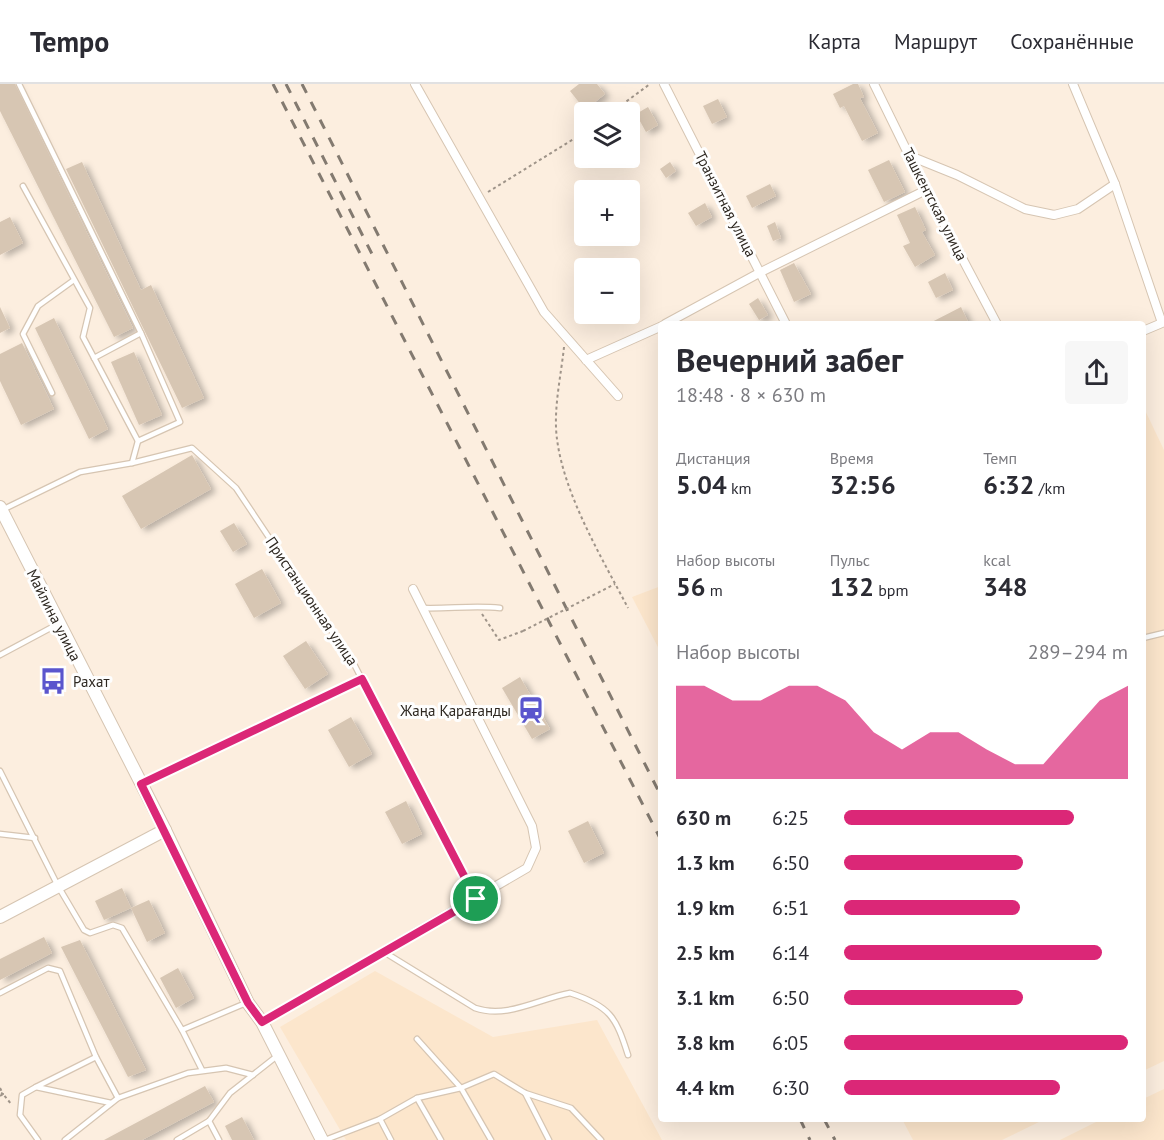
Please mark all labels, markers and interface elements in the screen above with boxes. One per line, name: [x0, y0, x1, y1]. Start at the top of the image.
text: Tempo: [30, 23, 109, 60]
text: Карта: [808, 28, 861, 55]
text: Маршрут: [894, 28, 977, 55]
text: Сохранённые: [1010, 28, 1134, 55]
map controls: [574, 102, 640, 324]
button: layers: [574, 102, 640, 168]
street label: Ташкентская улица: [898, 144, 972, 264]
street label: Транзитная улица: [691, 148, 761, 260]
button: +: [574, 180, 640, 246]
button: −: [574, 258, 640, 324]
text: Вечерний забег: [676, 338, 903, 381]
button: share: [1065, 341, 1128, 404]
text: 18:48 · 8 × 630 m: [676, 382, 826, 408]
text: Дистанция: [676, 448, 750, 468]
text: Время: [830, 448, 874, 468]
text: Темп: [983, 448, 1017, 468]
text: 5.04: [676, 468, 727, 501]
text: 32:56: [830, 468, 896, 501]
text: 6:32: [983, 468, 1035, 501]
text: km: [727, 478, 752, 498]
text: /km: [1035, 478, 1065, 498]
street label: Пристанционная улица: [262, 533, 362, 669]
text: Набор высоты: [676, 550, 775, 570]
text: Пульс: [830, 550, 870, 570]
text: kcal: [983, 550, 1011, 570]
street label: Майлина улица: [23, 566, 85, 664]
text: 56: [676, 570, 705, 603]
text: 132: [830, 570, 874, 603]
text: 348: [983, 570, 1028, 603]
text: m: [705, 580, 723, 600]
text: bpm: [874, 580, 908, 600]
text: Набор высоты: [676, 639, 800, 665]
text: 289–294 m: [1028, 639, 1128, 665]
bus stop icon: Рахат: [38, 666, 68, 696]
place label: Рахат: [73, 672, 109, 691]
station icon: Жаңа Қарағанды: [516, 695, 546, 725]
place label: Жаңа Қарағанды: [399, 701, 511, 720]
text: 630 m: [676, 805, 731, 831]
text: 6:25: [772, 805, 809, 831]
text: 1.3 km: [676, 850, 735, 876]
text: 6:50: [772, 850, 809, 876]
pin: [450, 873, 501, 924]
icon: arrive: [459, 882, 492, 915]
text: 1.9 km: [676, 895, 735, 921]
text: 6:51: [772, 895, 809, 921]
text: 2.5 km: [676, 940, 735, 966]
text: 6:14: [772, 940, 809, 966]
text: 3.1 km: [676, 985, 735, 1011]
text: 6:50: [772, 985, 809, 1011]
text: 3.8 km: [676, 1030, 735, 1056]
text: 6:05: [772, 1030, 809, 1056]
text: 4.4 km: [676, 1075, 735, 1101]
text: 6:30: [772, 1075, 809, 1101]

